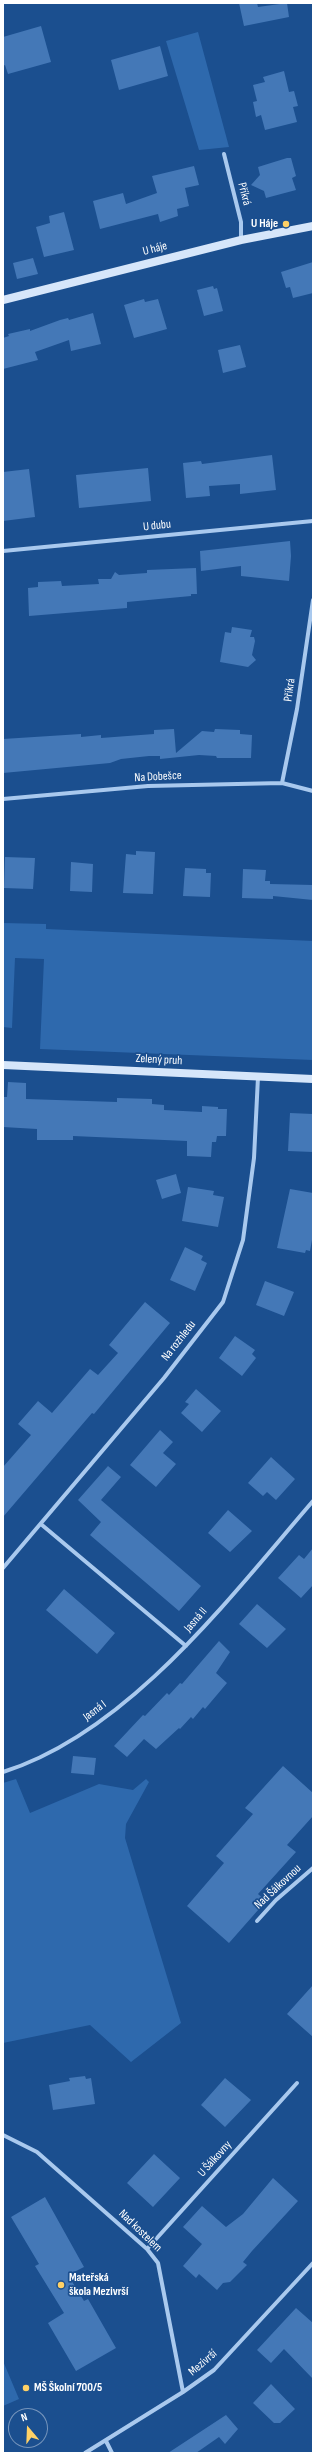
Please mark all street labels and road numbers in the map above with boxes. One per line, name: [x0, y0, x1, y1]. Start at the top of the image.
street label: Příkrá: [234, 181, 254, 207]
street label: U háje: [141, 239, 169, 259]
street label: U dubu: [142, 517, 172, 535]
street label: Příkrá: [281, 678, 299, 702]
street label: Na Dobešce: [134, 769, 182, 785]
street label: Zelený pruh: [135, 1052, 183, 1068]
street label: Na rozhledu: [159, 1318, 199, 1364]
street label: Jasná II: [181, 1605, 211, 1635]
street label: Jasná I: [80, 1698, 110, 1724]
street label: Nad Šálkovnou: [252, 1862, 304, 1912]
street label: U Šálkovny: [195, 2138, 235, 2180]
street label: Nad kostelem: [115, 2207, 165, 2255]
street label: Mezivrší: [186, 2347, 220, 2379]

